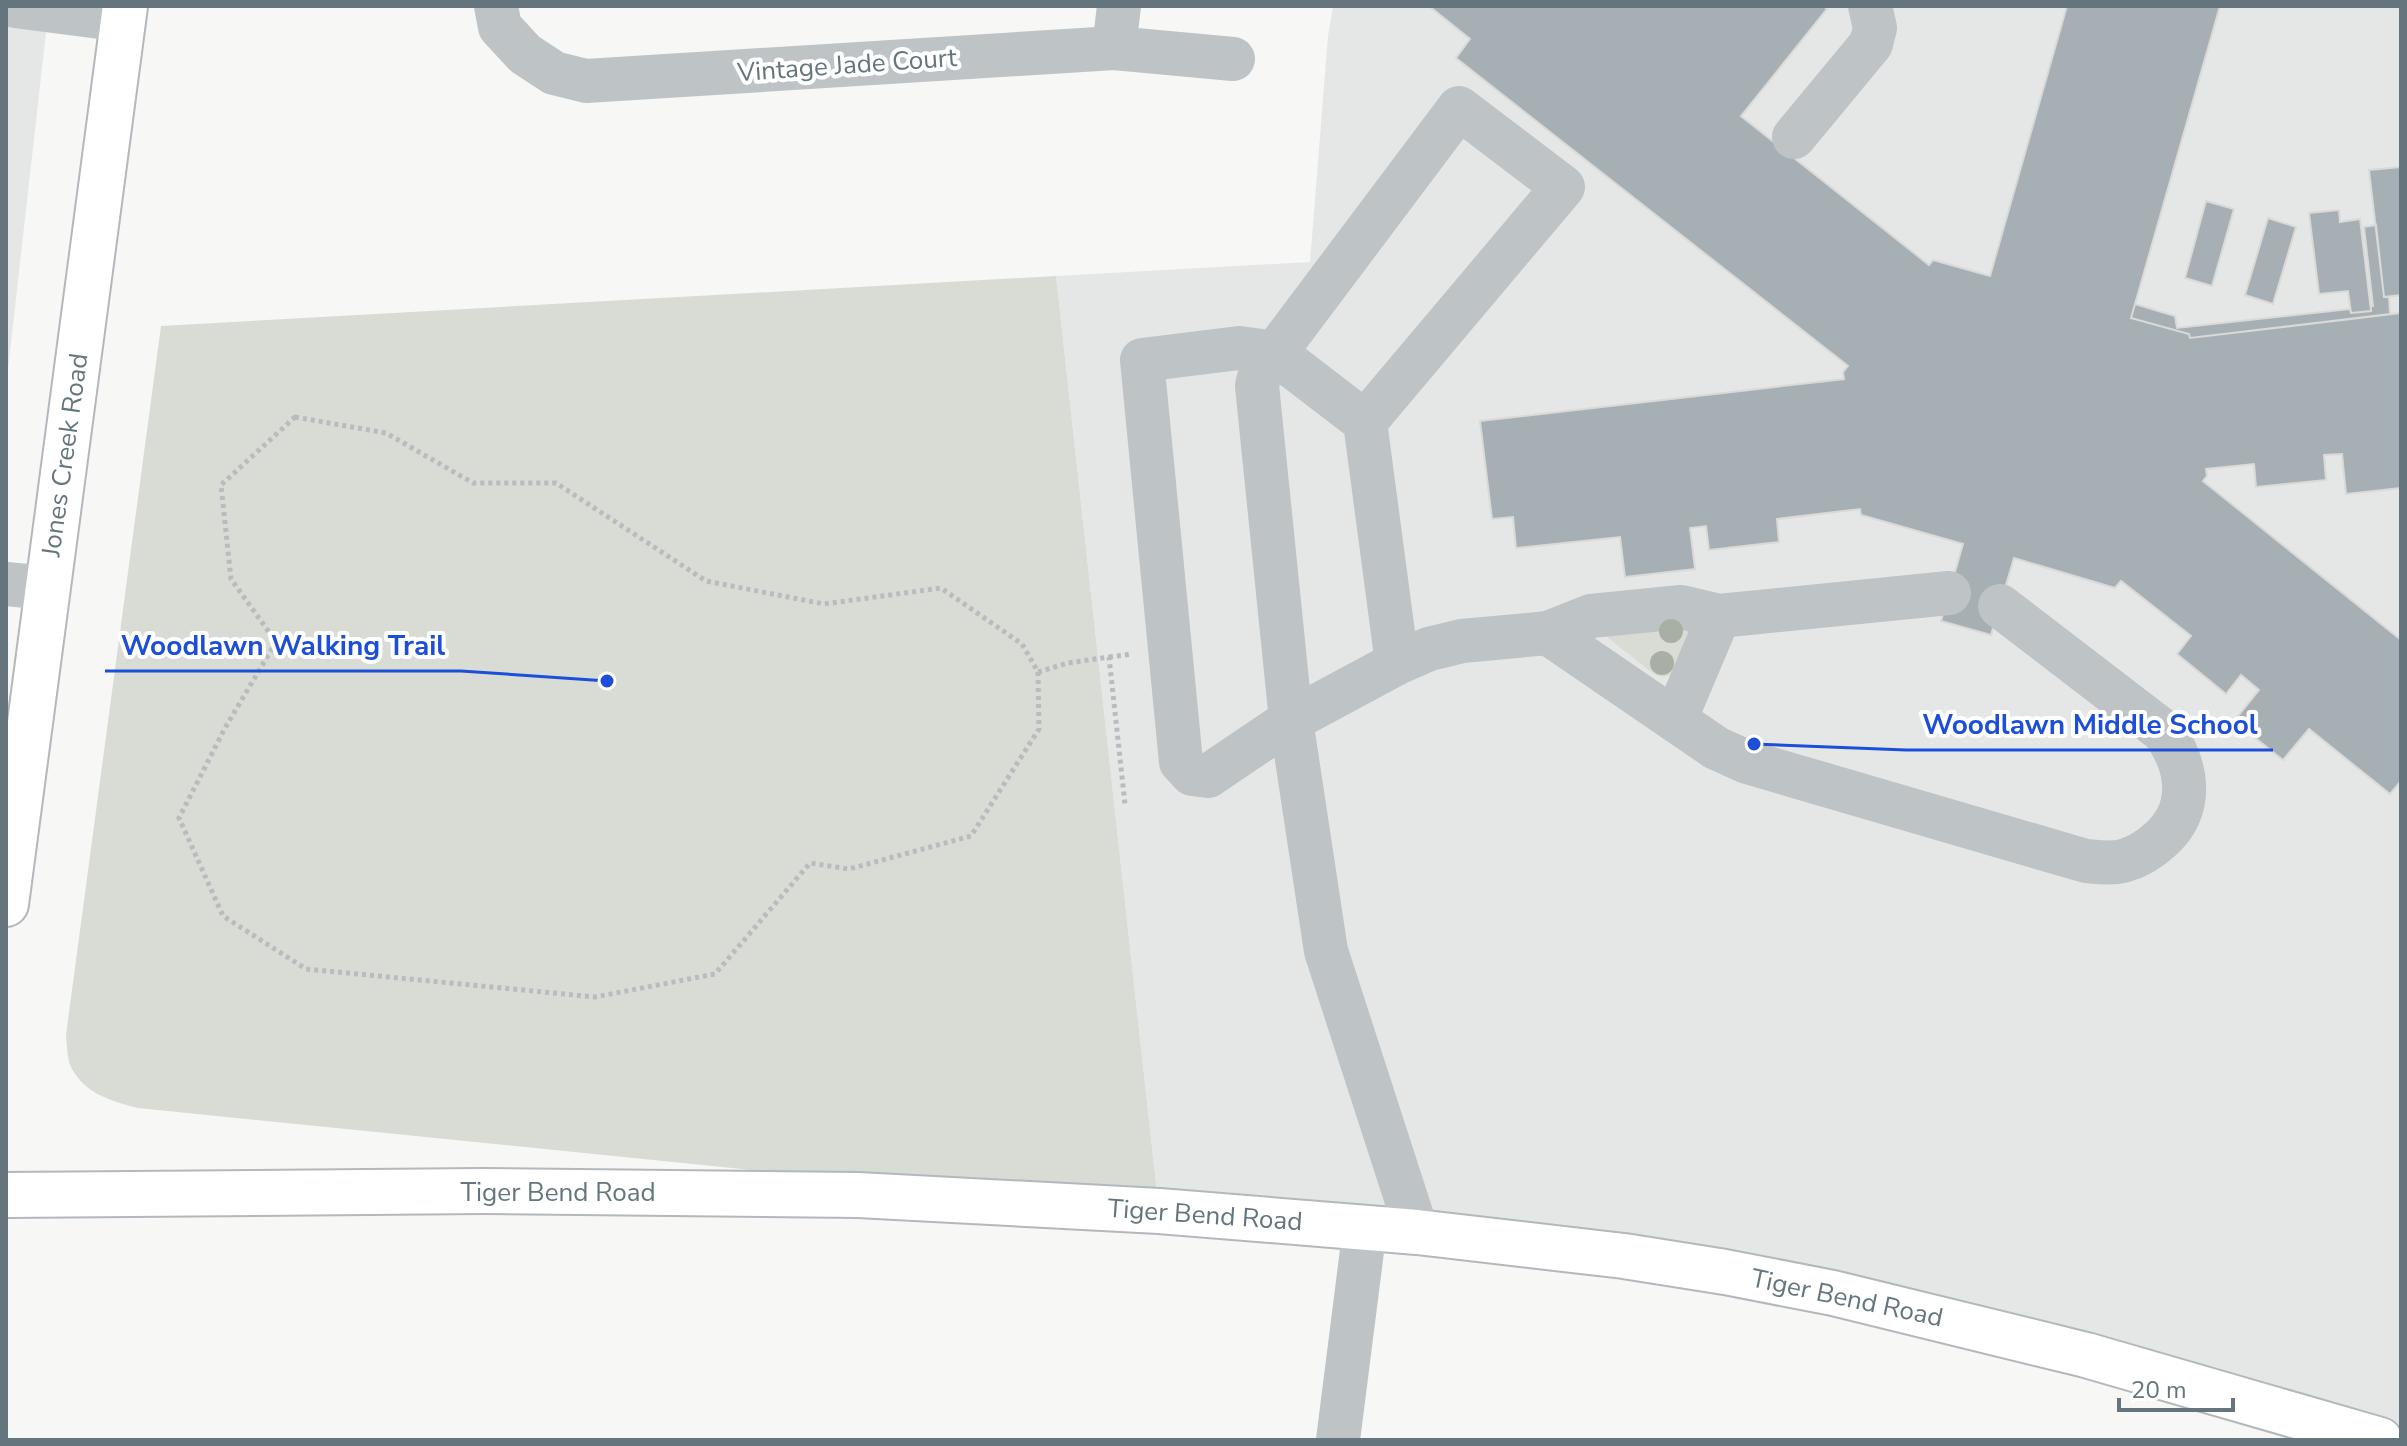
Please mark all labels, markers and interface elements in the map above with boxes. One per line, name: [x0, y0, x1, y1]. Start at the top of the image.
street label: Vintage Jade Court: [735, 40, 959, 90]
street label: Jones Creek Road: [33, 351, 97, 560]
callout: Woodlawn Walking Trail: [105, 619, 461, 671]
text: Woodlawn Walking Trail: [121, 627, 445, 665]
callout: Woodlawn Middle School: [1906, 698, 2273, 750]
text: Woodlawn Middle School: [1922, 706, 2258, 744]
street label: Tiger Bend Road: [460, 1175, 656, 1210]
street label: Tiger Bend Road: [1106, 1191, 1304, 1239]
street label: Tiger Bend Road: [1748, 1261, 1946, 1335]
scale bar: [2119, 1362, 2233, 1412]
text: 20 m: [2131, 1374, 2187, 1406]

